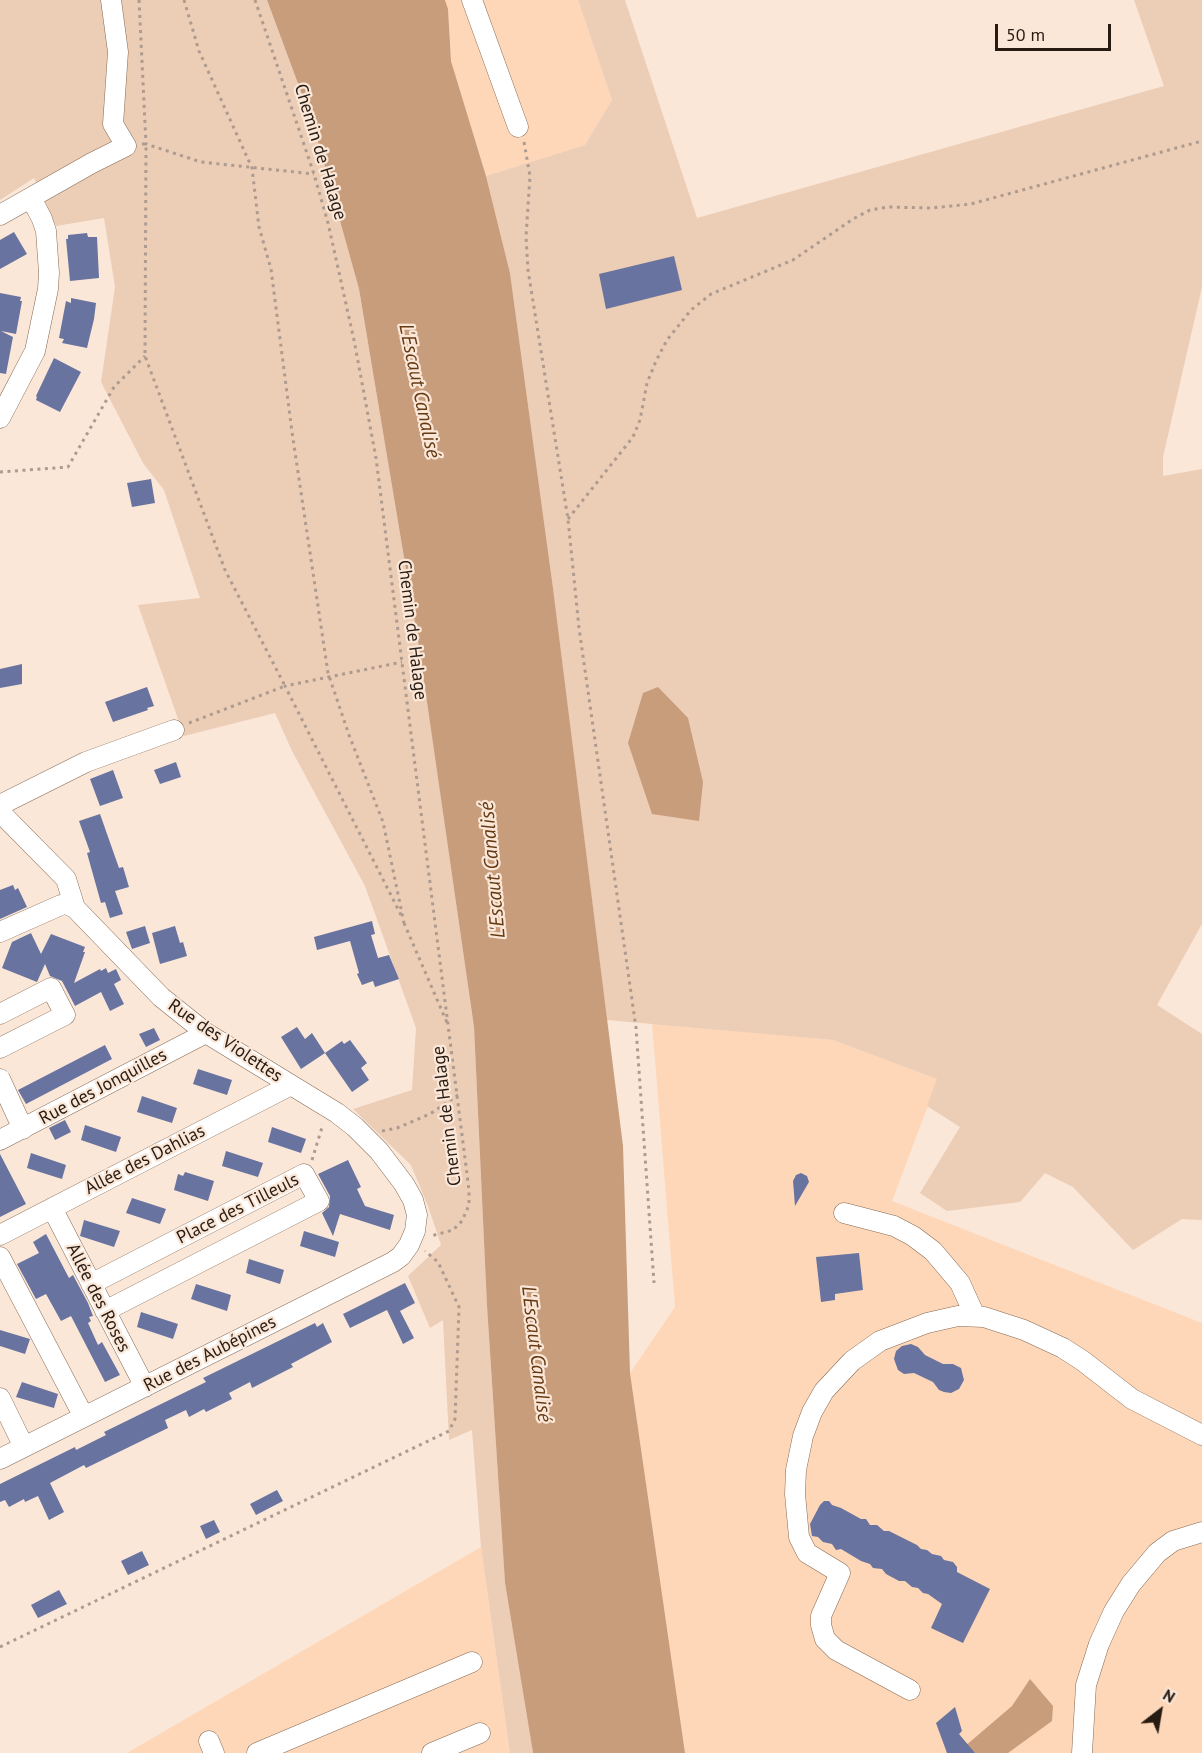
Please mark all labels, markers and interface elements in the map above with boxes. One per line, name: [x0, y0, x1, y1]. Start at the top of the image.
scale bar: [998, 12, 1114, 50]
text: 50 m: [1006, 23, 1045, 46]
street label: Chemin de Halage: [289, 81, 351, 223]
water label: L'Escaut Canalisé: [393, 322, 445, 460]
street label: Chemin de Halage: [393, 559, 431, 701]
water label: L'Escaut Canalisé: [475, 801, 511, 939]
street label: Rue des Violettes: [164, 995, 286, 1087]
street label: Rue des Jonquilles: [35, 1044, 171, 1130]
street label: Chemin de Halage: [428, 1045, 466, 1187]
street label: Allée des Dahlias: [81, 1120, 209, 1200]
street label: Place des Tilleuls: [173, 1169, 303, 1249]
street label: Allée des Roses: [61, 1240, 135, 1356]
water label: L'Escaut Canalisé: [516, 1285, 556, 1423]
street label: Rue des Aubépines: [140, 1311, 280, 1397]
north arrow: [1130, 1681, 1190, 1741]
text: N: [1160, 1684, 1179, 1707]

